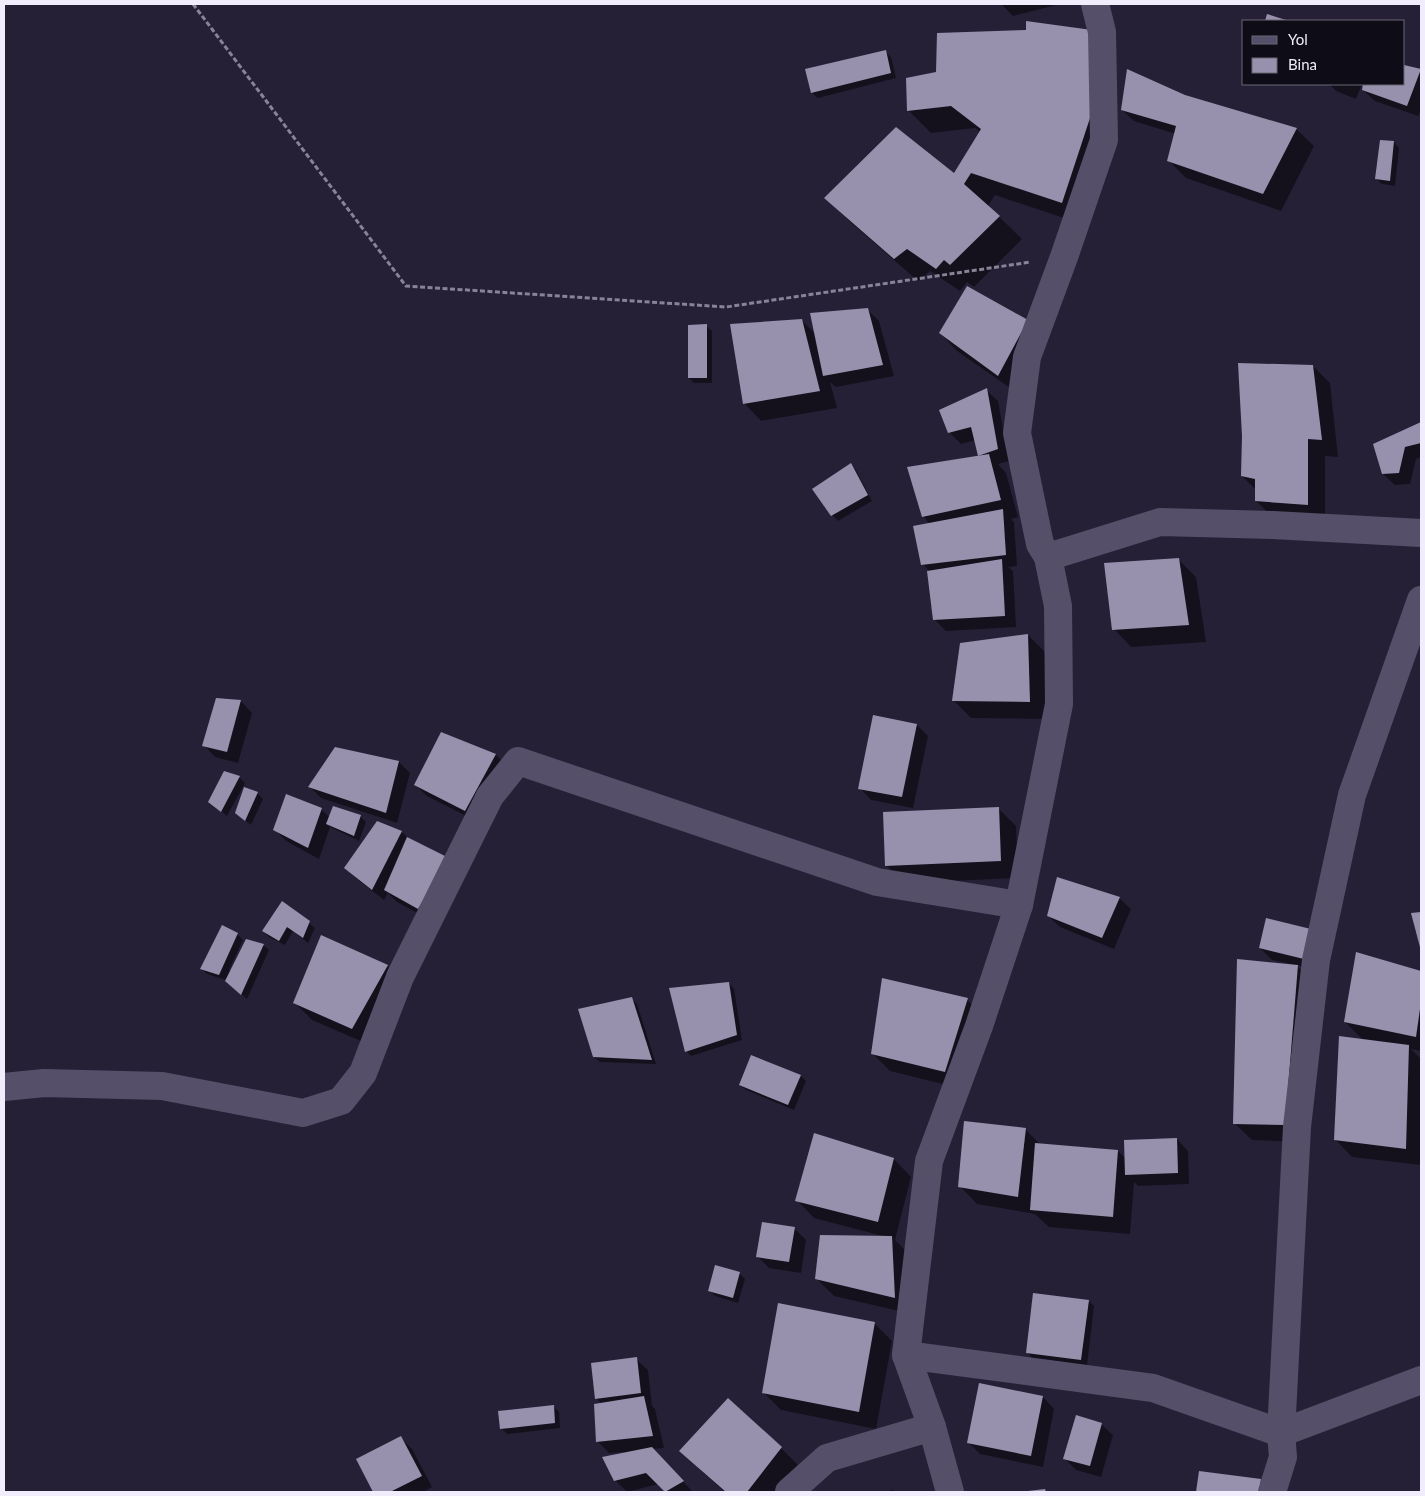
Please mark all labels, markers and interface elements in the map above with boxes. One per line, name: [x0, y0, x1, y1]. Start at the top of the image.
legend: [1242, 20, 1405, 85]
text: Yol: [1288, 30, 1308, 48]
text: Bina: [1288, 55, 1317, 73]

